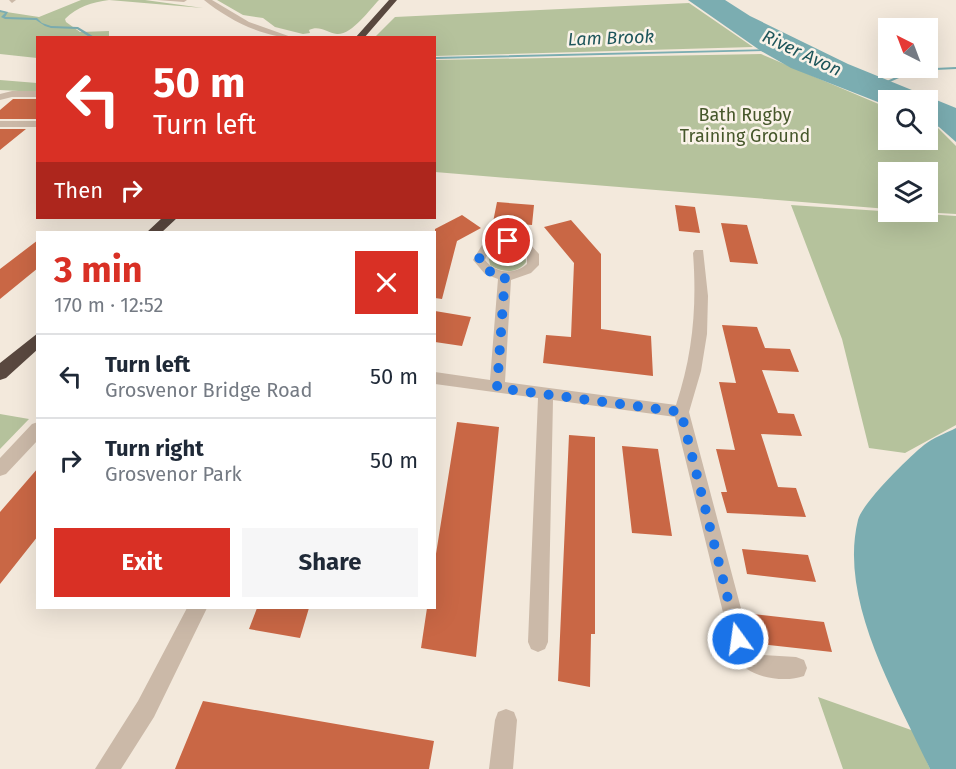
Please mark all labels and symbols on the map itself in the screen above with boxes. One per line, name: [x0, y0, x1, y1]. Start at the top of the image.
north arrow: [878, 18, 938, 78]
water label: Lam Brook: [567, 25, 655, 51]
water label: River Avon: [759, 25, 845, 81]
park label: Bath Rugby Training Ground: [680, 104, 810, 147]
pin: [482, 215, 533, 266]
position arrow: [706, 607, 770, 671]

